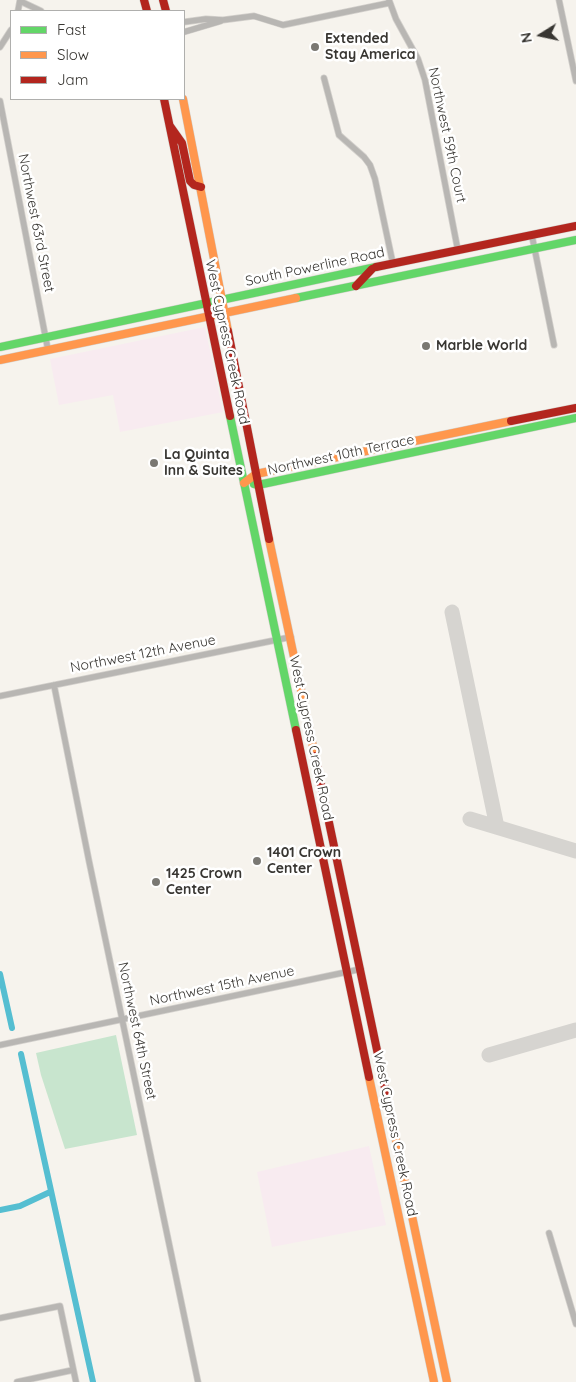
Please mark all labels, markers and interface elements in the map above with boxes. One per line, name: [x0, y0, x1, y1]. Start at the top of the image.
legend: [10, 10, 185, 100]
north arrow: [516, 10, 566, 60]
text: Fast: [57, 20, 86, 39]
place label: Extended Stay America: [325, 31, 416, 64]
text: N: [516, 31, 536, 44]
marker: Extended Stay America: [309, 41, 321, 53]
text: Slow: [57, 45, 89, 64]
street label: Northwest 59th Court: [424, 66, 470, 204]
text: Jam: [57, 70, 88, 89]
street label: Northwest 63rd Street: [14, 152, 58, 294]
street label: South Powerline Road: [244, 244, 386, 290]
street label: West Cypress Creek Road: [201, 258, 253, 426]
place label: Marble World: [436, 338, 527, 354]
marker: Marble World: [420, 340, 432, 352]
street label: Northwest 10th Terrace: [266, 431, 416, 479]
place label: La Quinta Inn & Suites: [164, 447, 243, 480]
marker: La Quinta Inn & Suites: [148, 457, 160, 469]
street label: Northwest 12th Avenue: [69, 632, 217, 676]
street label: West Cypress Creek Road: [285, 654, 337, 822]
place label: 1401 Crown Center: [267, 845, 341, 878]
marker: 1401 Crown Center: [251, 855, 263, 867]
place label: 1425 Crown Center: [166, 866, 242, 899]
marker: 1425 Crown Center: [150, 876, 162, 888]
street label: Northwest 64th Street: [114, 961, 160, 1101]
street label: Northwest 15th Avenue: [148, 962, 296, 1010]
street label: West Cypress Creek Road: [369, 1050, 421, 1218]

